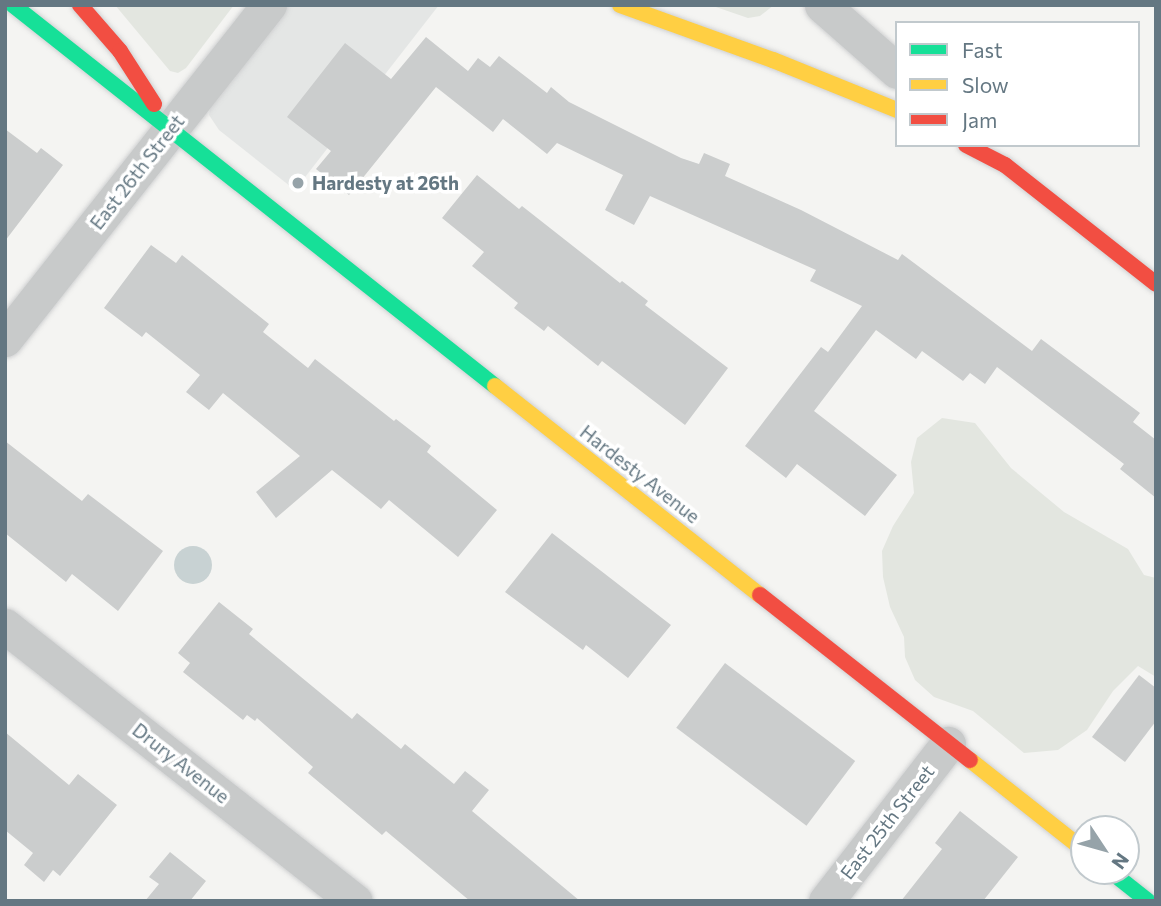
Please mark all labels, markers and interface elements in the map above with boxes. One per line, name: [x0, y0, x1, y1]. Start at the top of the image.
legend: [895, 21, 1140, 147]
text: Fast: [962, 37, 1003, 62]
text: Slow: [962, 72, 1009, 97]
text: Jam: [962, 107, 997, 132]
street label: East 26th Street: [85, 110, 189, 234]
place label: Hardesty at 26th: [312, 172, 459, 194]
marker: Hardesty at 26th: [290, 175, 306, 191]
street label: Hardesty Avenue: [576, 420, 704, 528]
street label: Drury Avenue: [128, 718, 234, 808]
street label: East 25th Street: [835, 760, 939, 884]
north arrow: [1070, 815, 1140, 885]
text: N: [1107, 849, 1134, 874]

